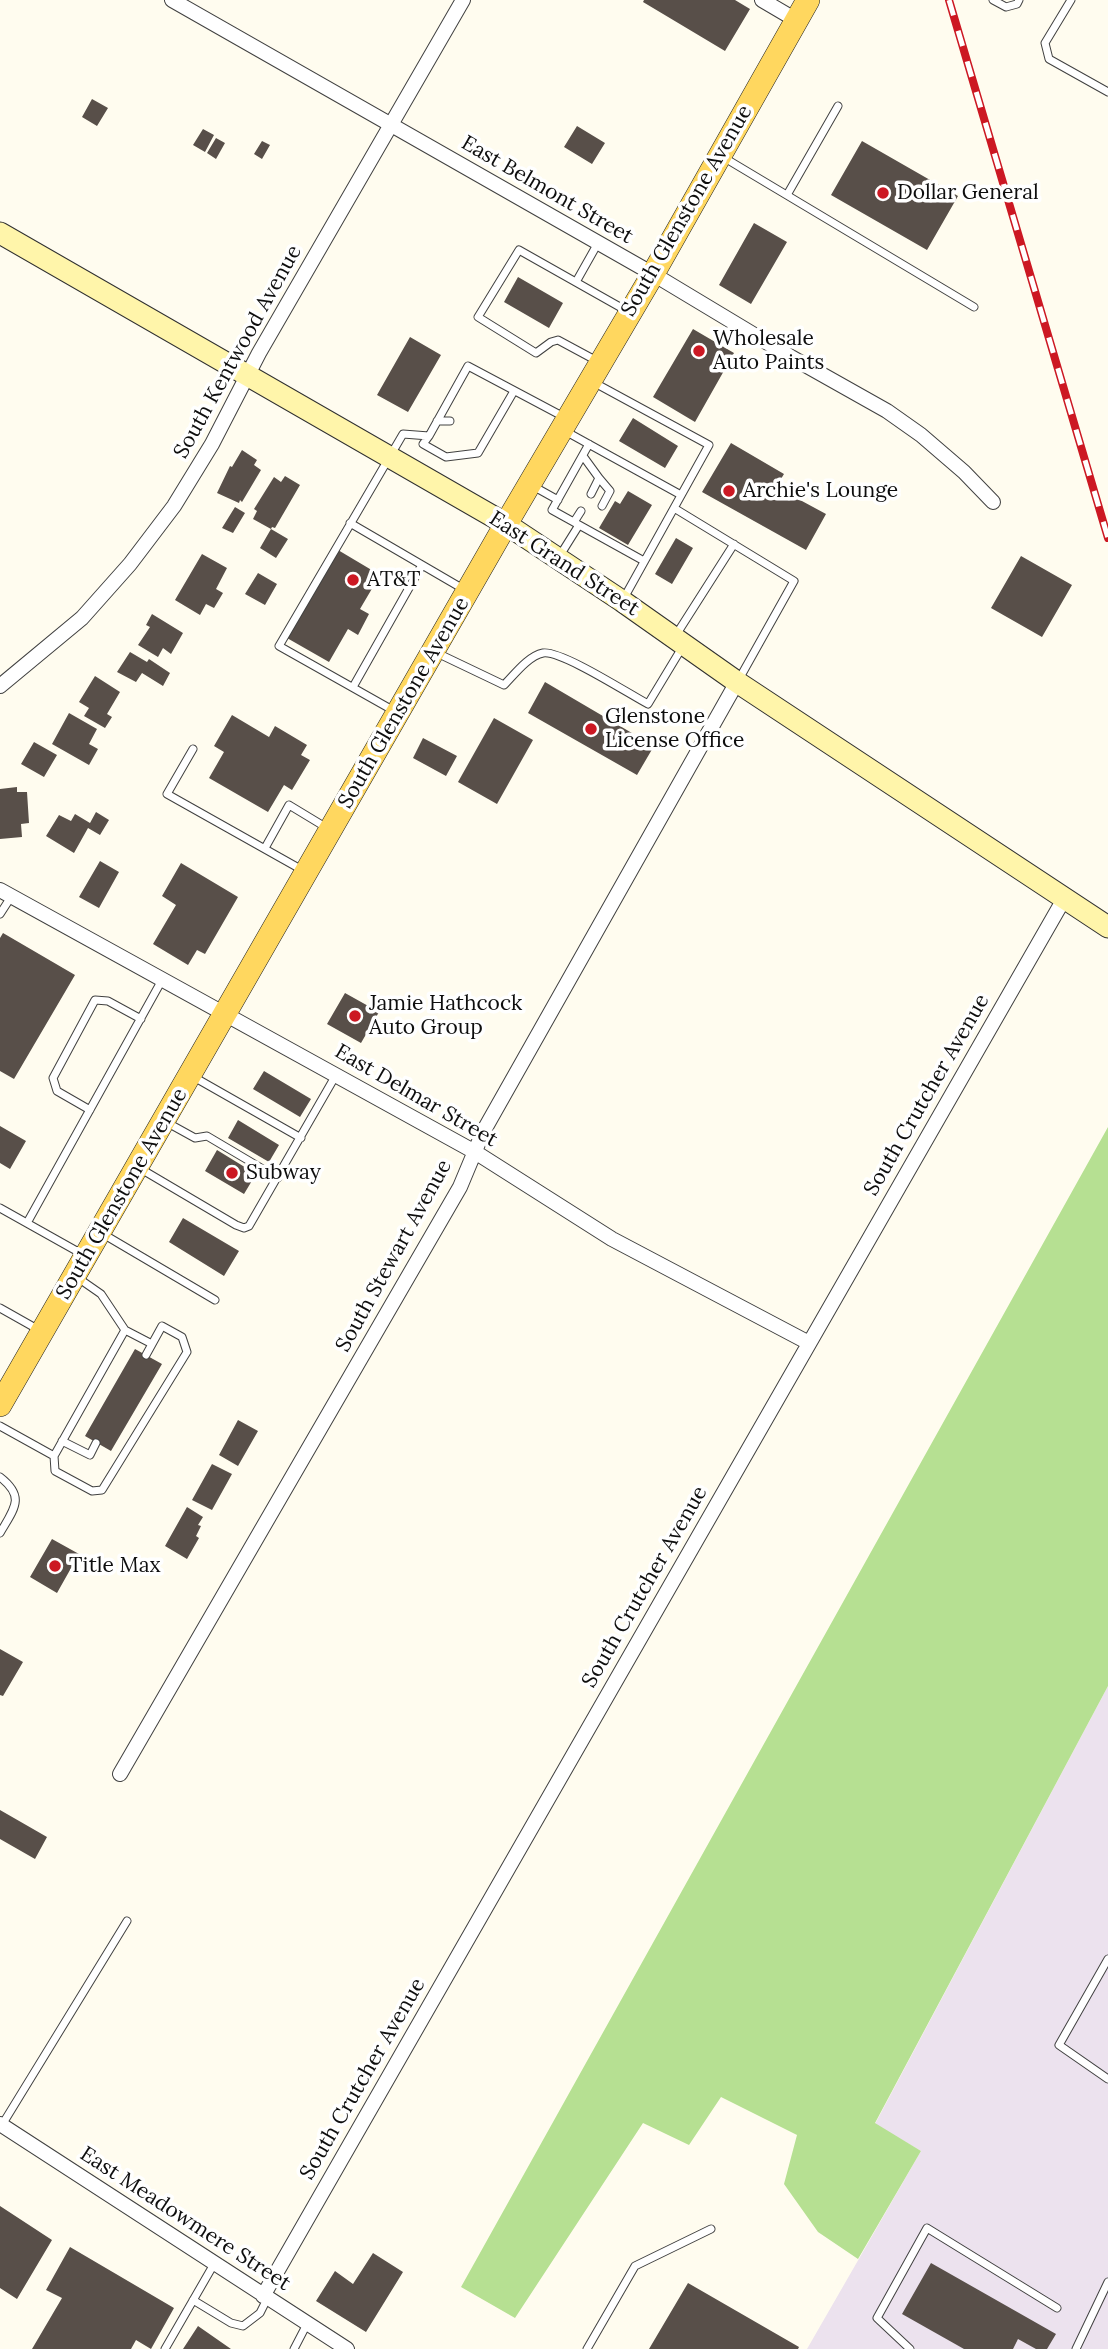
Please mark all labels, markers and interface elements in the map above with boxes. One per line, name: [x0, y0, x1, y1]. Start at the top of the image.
street label: South Glenstone Avenue: [616, 101, 758, 321]
street label: East Belmont Street: [457, 131, 637, 249]
place label: Dollar General: [897, 180, 1039, 206]
marker: Dollar General: [875, 185, 891, 201]
street label: South Kentwood Avenue: [169, 241, 307, 463]
place label: Wholesale Auto Paints: [713, 326, 824, 376]
marker: Wholesale Auto Paints: [691, 343, 707, 359]
place label: Archie's Lounge: [743, 478, 898, 504]
marker: Archie's Lounge: [721, 483, 737, 499]
street label: East Grand Street: [484, 506, 644, 622]
place label: AT&T: [367, 567, 420, 593]
marker: AT&T: [345, 572, 361, 588]
street label: South Glenstone Avenue: [333, 593, 475, 813]
place label: Glenstone License Office: [605, 704, 744, 754]
marker: Glenstone License Office: [583, 721, 599, 737]
street label: South Crutcher Avenue: [859, 990, 995, 1200]
place label: Jamie Hathcock Auto Group: [369, 991, 522, 1041]
marker: Jamie Hathcock Auto Group: [347, 1008, 363, 1024]
street label: East Delmar Street: [330, 1039, 502, 1153]
street label: South Glenstone Avenue: [51, 1084, 193, 1304]
street label: South Stewart Avenue: [331, 1156, 457, 1356]
place label: Subway: [246, 1160, 321, 1186]
marker: Subway: [224, 1165, 240, 1181]
street label: South Crutcher Avenue: [577, 1482, 713, 1692]
place label: Title Max: [69, 1553, 161, 1579]
marker: Title Max: [47, 1558, 63, 1574]
street label: South Crutcher Avenue: [295, 1974, 431, 2184]
street label: East Meadowmere Street: [75, 2142, 295, 2296]

